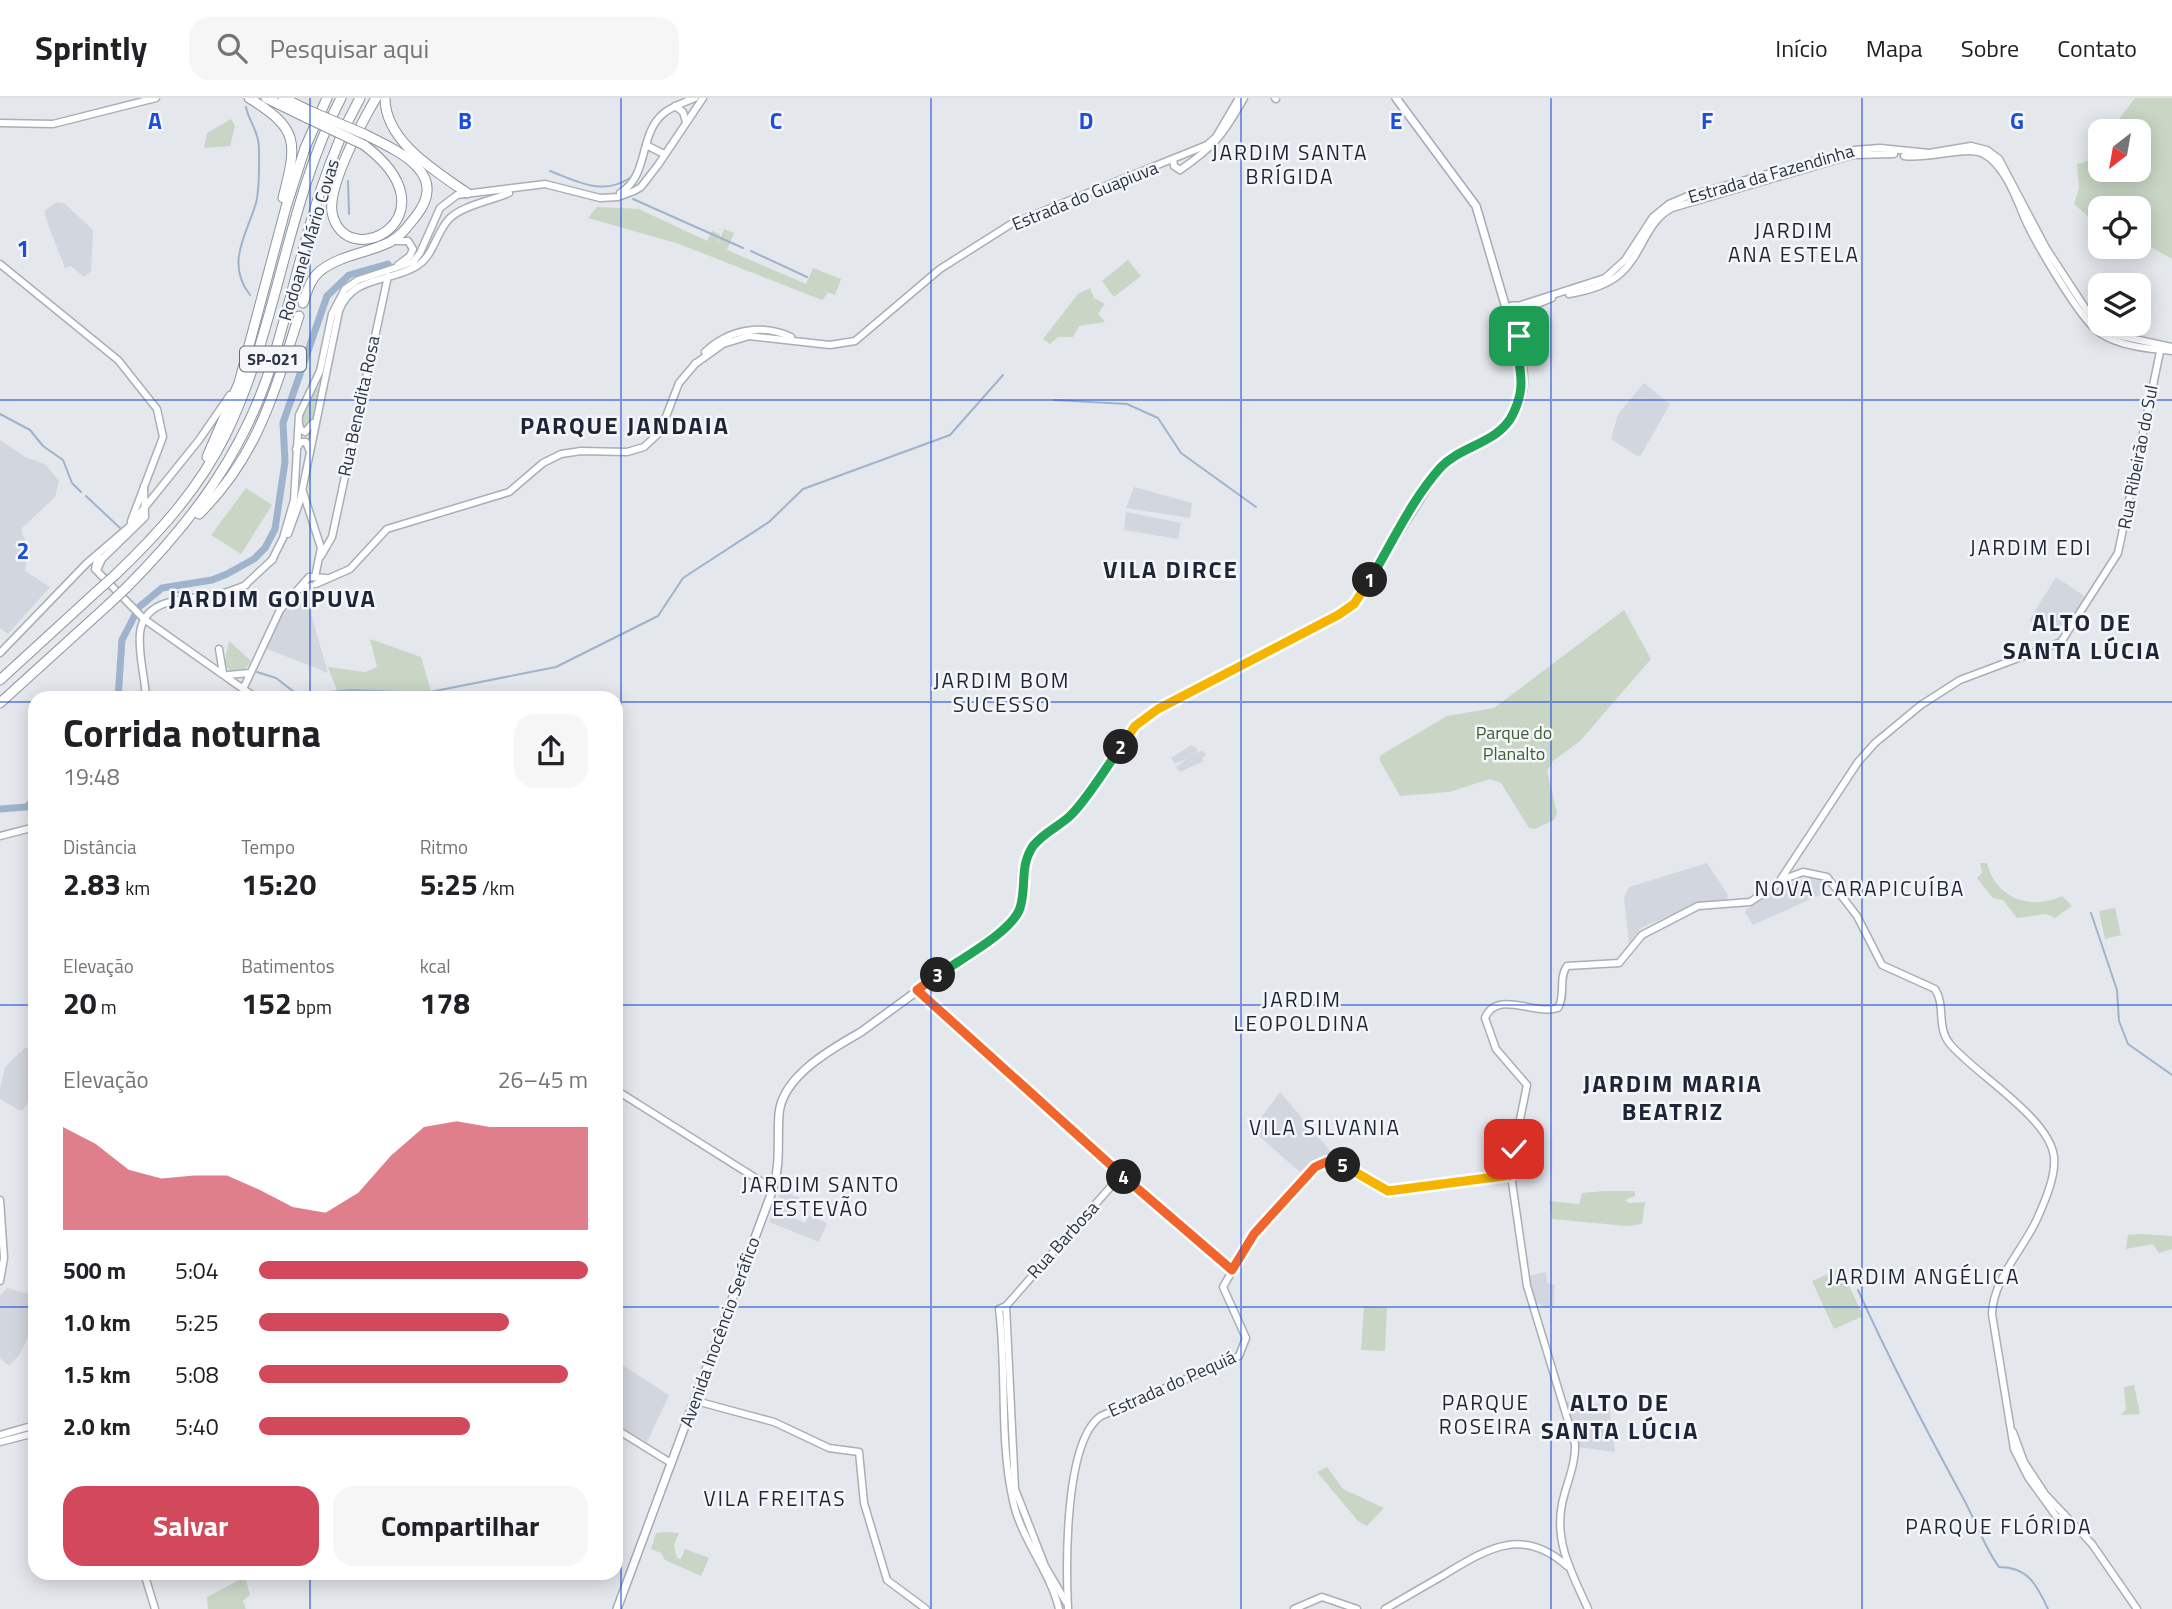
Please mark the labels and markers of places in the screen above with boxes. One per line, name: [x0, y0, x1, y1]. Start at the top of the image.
pin: [1489, 306, 1549, 366]
pin: 1: [1352, 562, 1388, 598]
pin: 2: [1104, 730, 1138, 764]
pin: 3: [920, 958, 956, 992]
pin: [1484, 1119, 1544, 1179]
pin: 5: [1326, 1148, 1360, 1182]
pin: 4: [1106, 1160, 1142, 1194]

